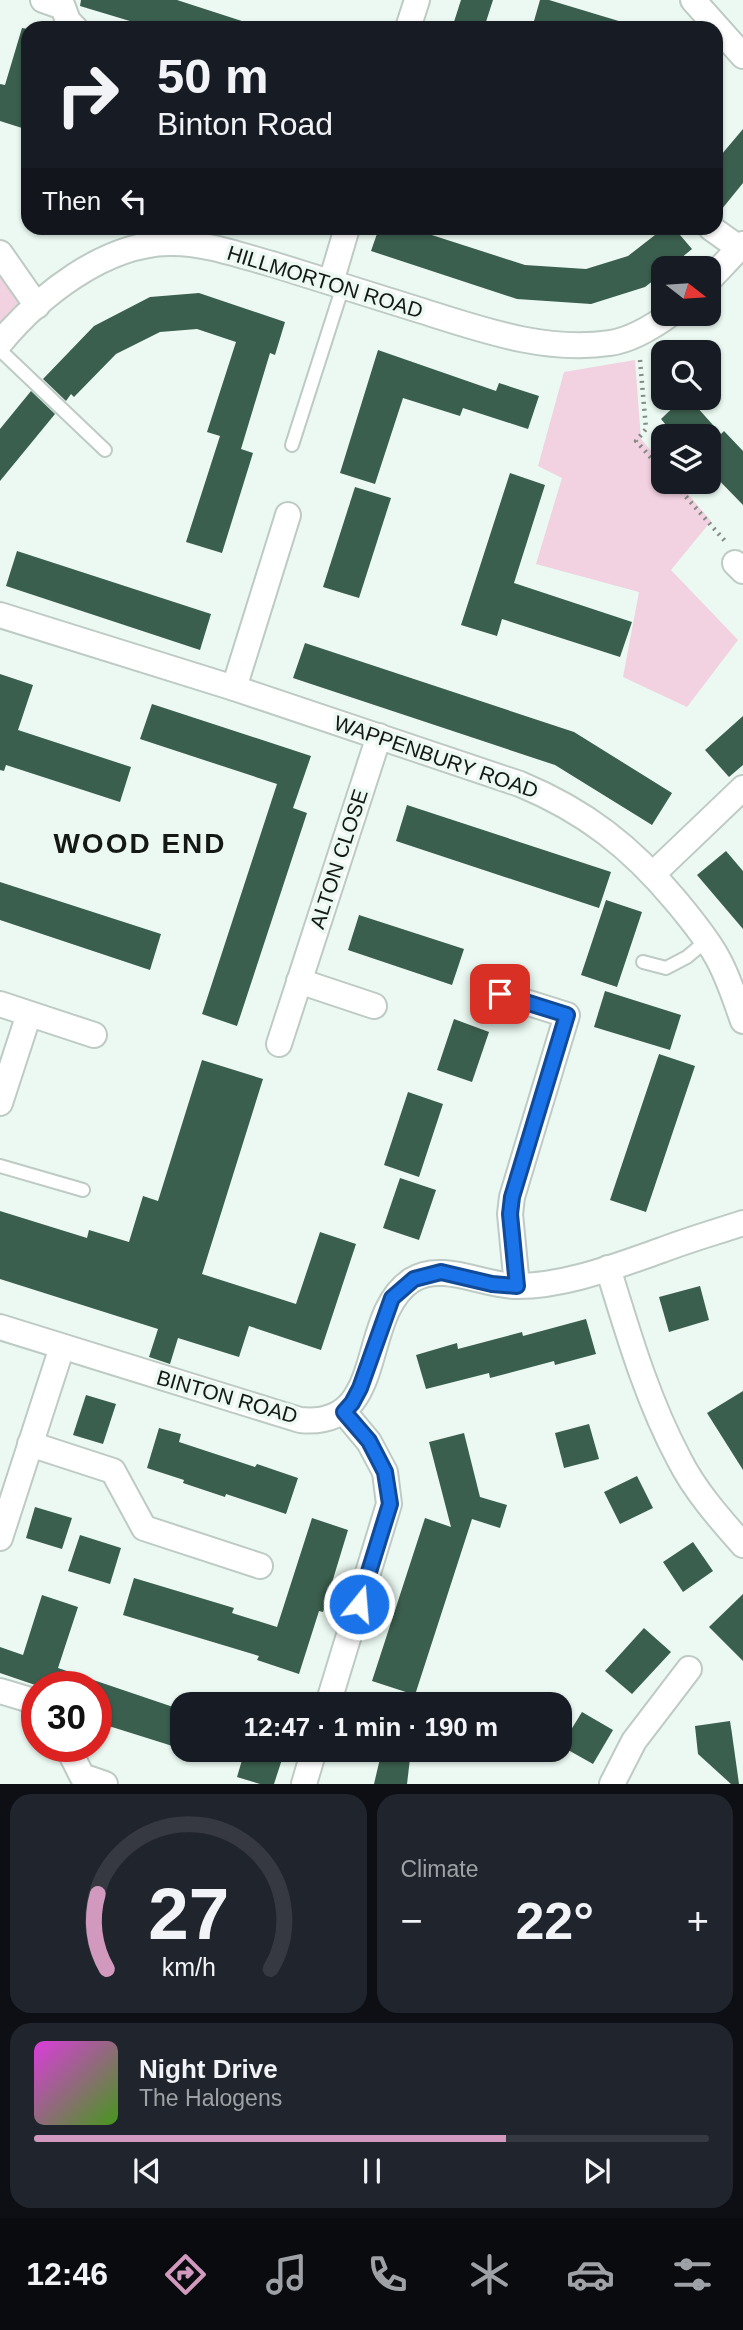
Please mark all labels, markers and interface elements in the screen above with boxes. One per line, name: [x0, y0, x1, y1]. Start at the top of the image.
icon: right: [42, 49, 133, 140]
text: 50 m: [157, 49, 269, 103]
text: Binton Road: [157, 106, 333, 142]
icon: left: [115, 182, 153, 220]
text: Then: [42, 186, 101, 216]
street label: HILLMORTON ROAD: [225, 241, 426, 322]
north arrow: [651, 256, 721, 326]
map controls: [651, 256, 721, 494]
button: search: [651, 340, 721, 410]
button: layers: [651, 424, 721, 494]
street label: WAPPENBURY ROAD: [331, 711, 541, 802]
street label: ALTON CLOSE: [305, 786, 372, 931]
district label: WOOD END: [53, 828, 227, 859]
pin: [470, 964, 530, 1024]
icon: arrive: [481, 975, 519, 1013]
street label: BINTON ROAD: [154, 1365, 300, 1428]
position arrow: [322, 1567, 396, 1641]
speed limit sign: 30: [21, 1671, 112, 1762]
text: 12:47 · 1 min · 190 m: [244, 1712, 498, 1742]
text: Climate: [401, 1856, 478, 1882]
text: 27: [148, 1874, 229, 1955]
text: 22°: [515, 1892, 594, 1950]
text: −: [401, 1900, 423, 1942]
text: +: [687, 1900, 709, 1942]
text: km/h: [161, 1953, 215, 1981]
text: Night Drive: [139, 2054, 278, 2084]
text: The Halogens: [139, 2085, 282, 2111]
icon: previous: [128, 2152, 166, 2190]
icon: pause: [353, 2152, 391, 2190]
icon: next: [578, 2152, 616, 2190]
icon: directions: [161, 2250, 210, 2299]
icon: music: [262, 2250, 311, 2299]
icon: phone: [363, 2250, 412, 2299]
icon: climate: [465, 2250, 514, 2299]
icon: car: [566, 2250, 615, 2299]
icon: filters: [668, 2250, 717, 2299]
text: 12:46: [26, 2256, 108, 2292]

